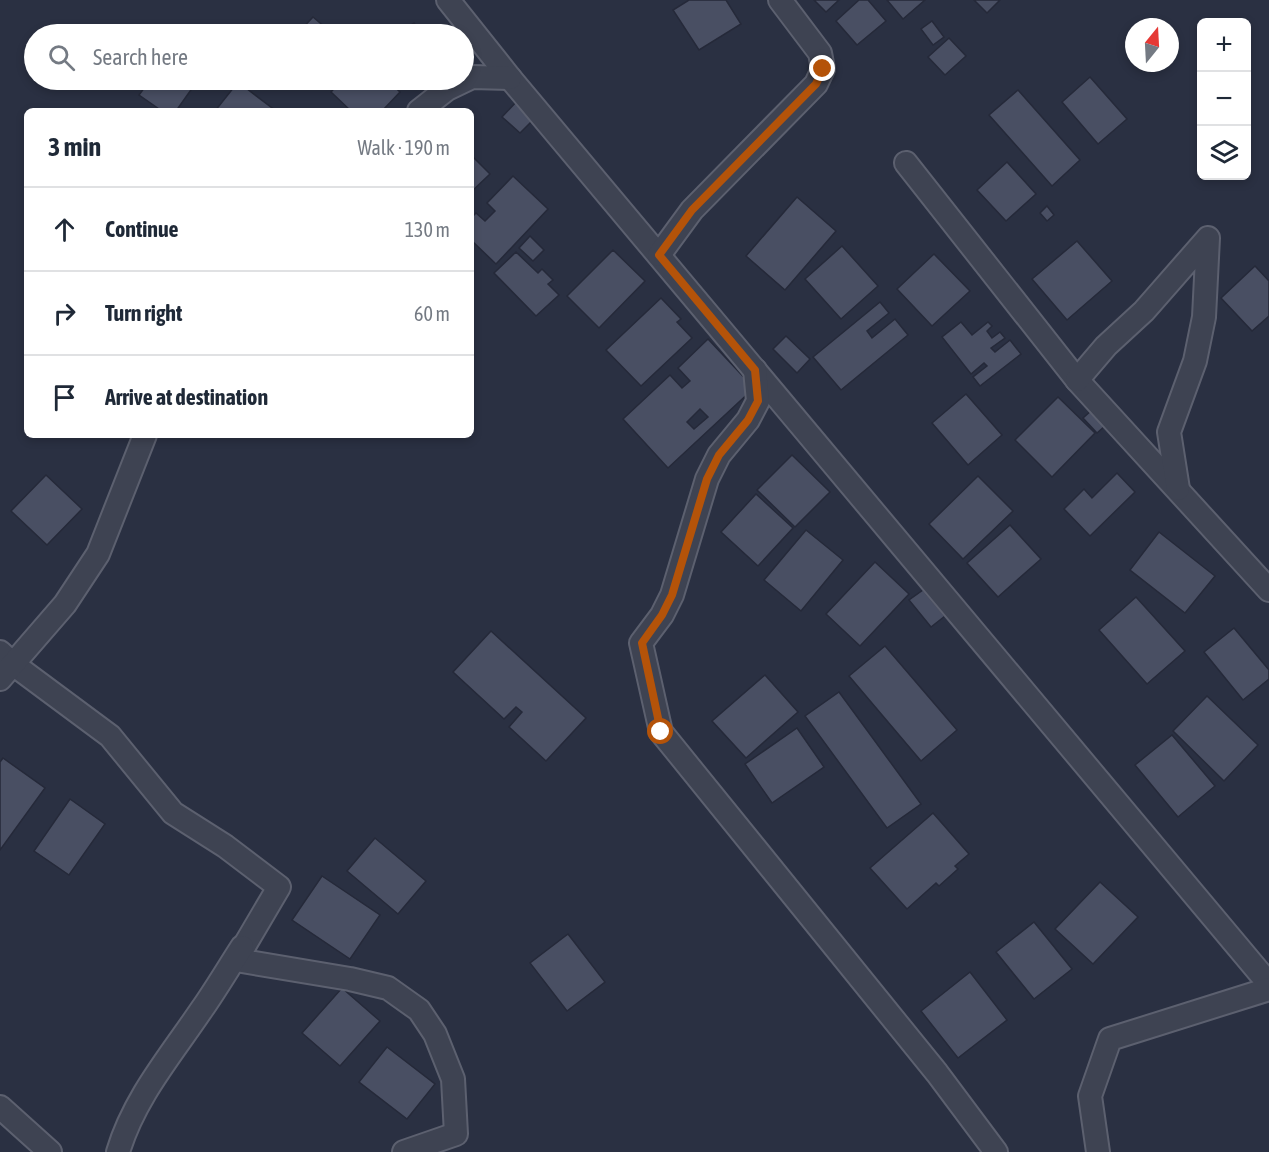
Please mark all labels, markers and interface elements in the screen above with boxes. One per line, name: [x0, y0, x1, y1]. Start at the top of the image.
north arrow: [1125, 18, 1179, 72]
map controls: [1197, 18, 1251, 180]
button: +: [1197, 18, 1251, 72]
search box: [24, 24, 474, 90]
icon: search: [45, 41, 78, 74]
text: Search here: [93, 44, 188, 70]
route end: [809, 55, 835, 81]
button: −: [1197, 72, 1251, 126]
button: layers: [1197, 126, 1251, 180]
text: 3 min: [48, 132, 101, 162]
text: Walk · 190 m: [358, 136, 450, 159]
icon: ahead: [48, 213, 81, 246]
text: Continue: [105, 216, 179, 242]
text: 130 m: [405, 218, 450, 241]
icon: right: [48, 297, 81, 330]
text: Turn right: [105, 300, 182, 326]
text: 60 m: [414, 302, 450, 325]
icon: arrive: [48, 381, 81, 414]
text: Arrive at destination: [105, 384, 268, 410]
route start: [647, 718, 673, 744]

